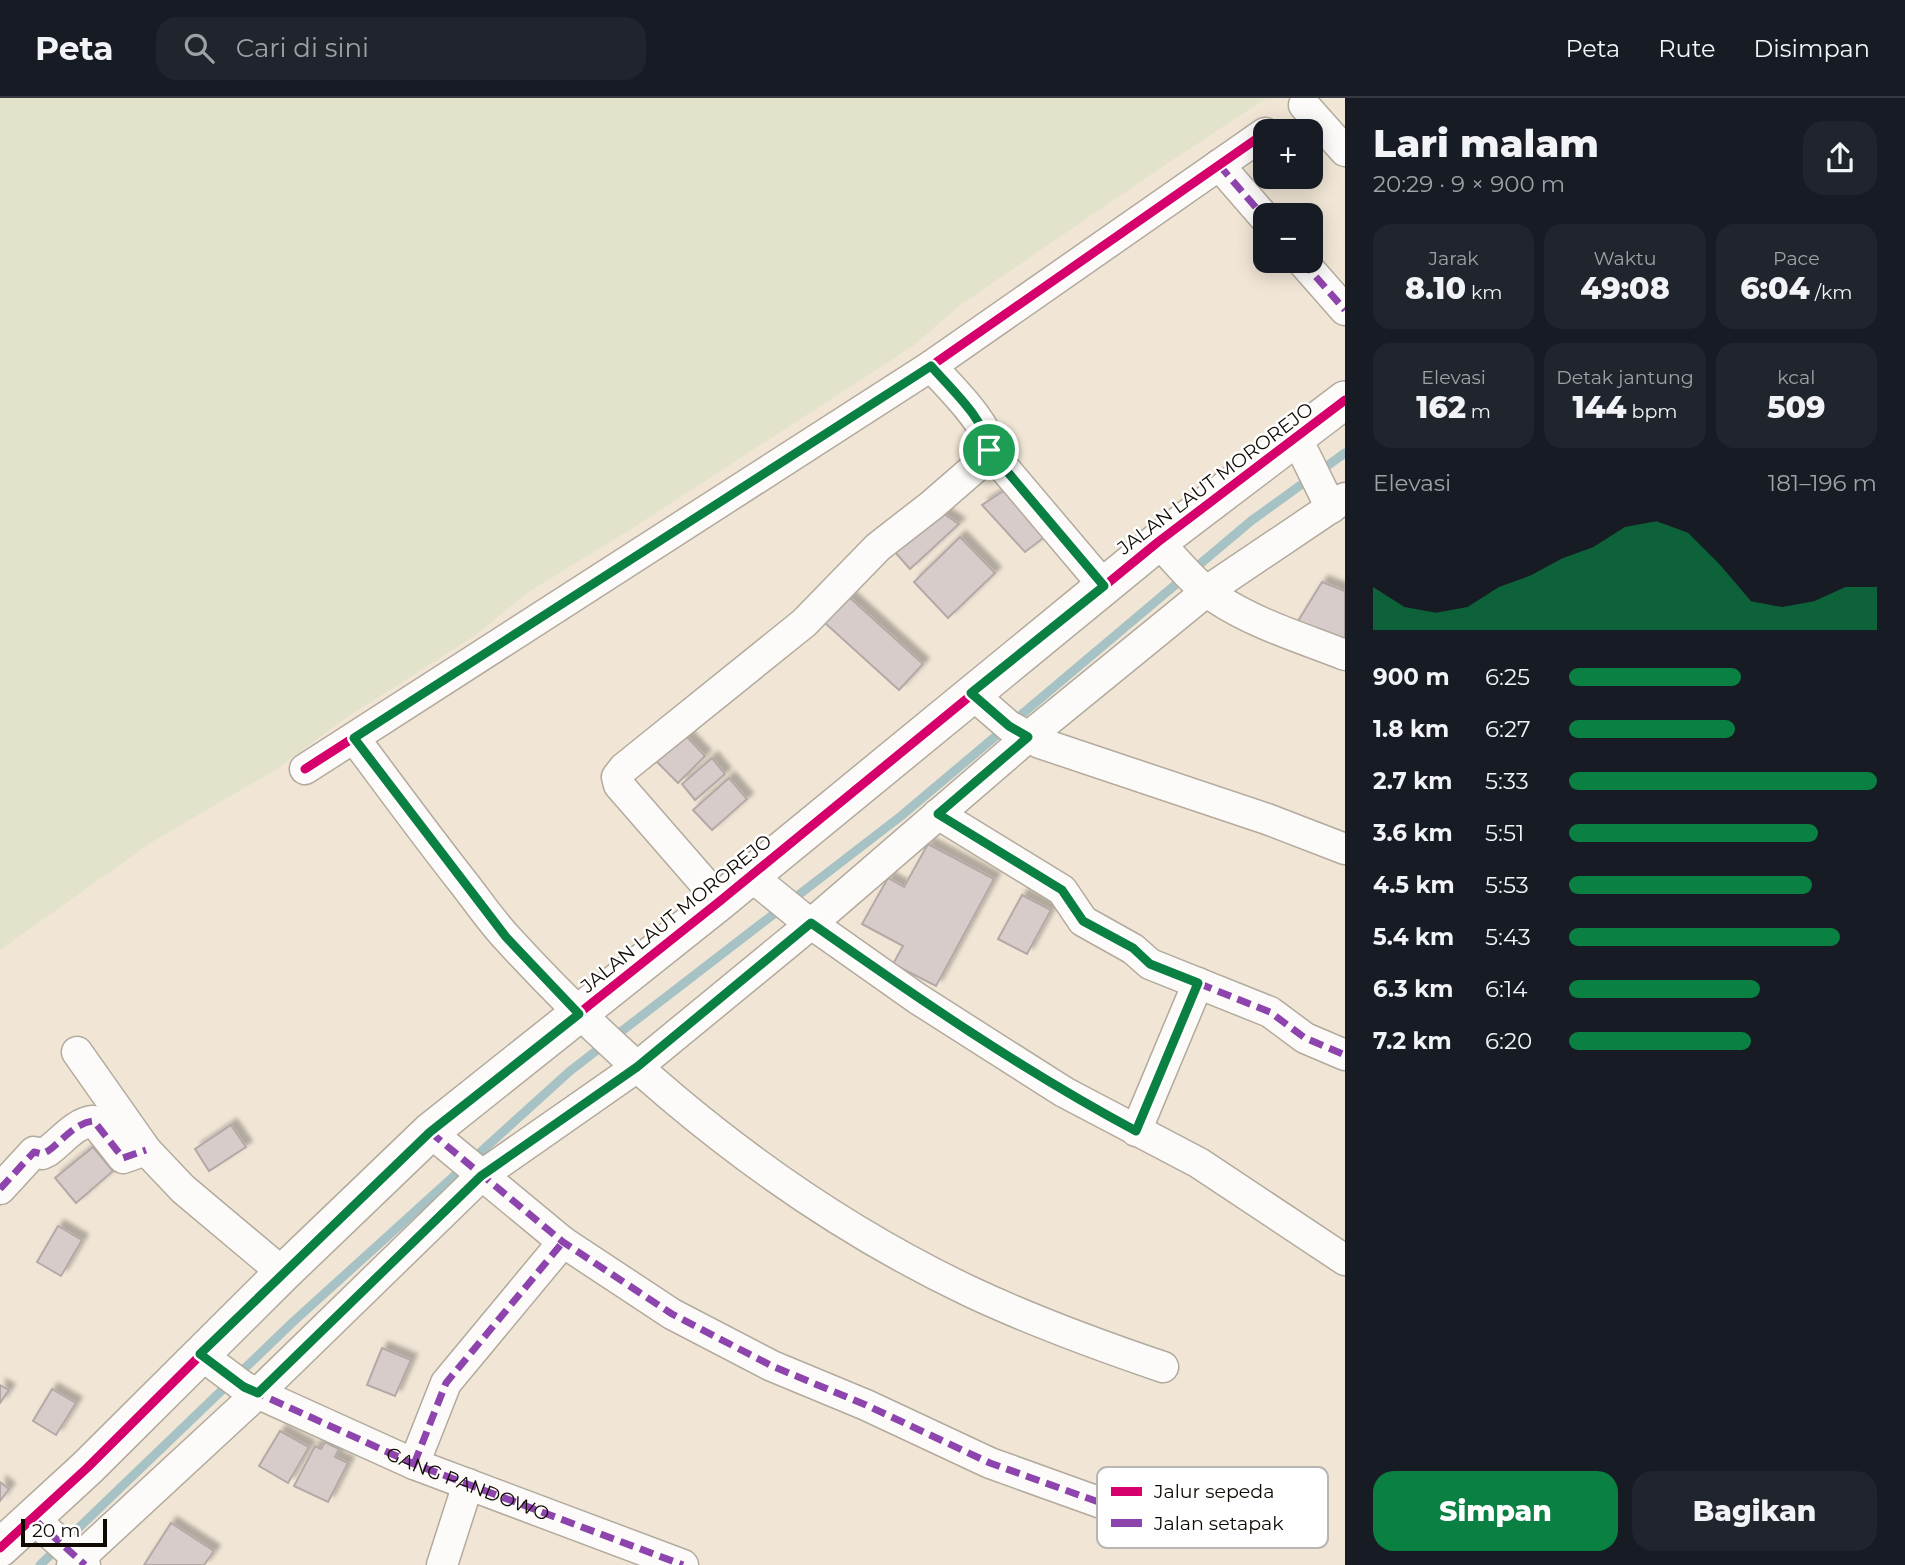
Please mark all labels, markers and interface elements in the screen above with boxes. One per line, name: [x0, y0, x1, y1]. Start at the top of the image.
search box: [156, 17, 646, 80]
text: Peta: [35, 28, 114, 68]
icon: search: [180, 29, 218, 67]
text: Cari di sini: [236, 32, 369, 64]
text: Peta: [1565, 34, 1620, 63]
text: Rute: [1658, 34, 1716, 63]
text: Disimpan: [1754, 34, 1870, 63]
map controls: [1253, 119, 1323, 273]
button: +: [1253, 119, 1323, 189]
text: Lari malam: [1373, 120, 1599, 167]
button: share: [1803, 121, 1877, 195]
text: 20:29 · 9 × 900 m: [1373, 170, 1565, 198]
button: −: [1253, 203, 1323, 273]
text: Jarak: [1429, 247, 1479, 270]
text: Waktu: [1593, 247, 1657, 270]
text: Pace: [1773, 247, 1820, 270]
text: 8.10: [1405, 270, 1466, 307]
text: 49:08: [1580, 270, 1670, 307]
text: 6:04: [1740, 270, 1810, 307]
text: km: [1466, 281, 1502, 304]
text: /km: [1810, 281, 1852, 304]
text: Elevasi: [1421, 366, 1486, 389]
text: Detak jantung: [1556, 366, 1694, 389]
text: kcal: [1777, 366, 1815, 389]
text: 162: [1416, 389, 1466, 426]
text: 144: [1572, 389, 1627, 426]
text: 509: [1767, 389, 1825, 426]
street label: JALAN LAUT MOROREJO: [1112, 397, 1318, 560]
text: m: [1466, 400, 1491, 423]
text: bpm: [1627, 400, 1678, 423]
pin: [959, 420, 1019, 480]
icon: arrive: [970, 431, 1008, 469]
text: Elevasi: [1373, 469, 1451, 497]
text: 181–196 m: [1768, 469, 1877, 497]
text: 900 m: [1373, 663, 1450, 691]
text: 6:25: [1485, 663, 1530, 691]
text: 1.8 km: [1373, 715, 1449, 743]
text: 6:27: [1485, 715, 1530, 743]
text: 2.7 km: [1373, 767, 1452, 795]
text: 5:33: [1485, 767, 1529, 795]
text: 3.6 km: [1373, 819, 1453, 847]
text: 5:51: [1485, 819, 1524, 847]
street label: JALAN LAUT MOROREJO: [575, 829, 776, 998]
text: 4.5 km: [1373, 871, 1455, 899]
text: 5:53: [1485, 871, 1529, 899]
text: 5.4 km: [1373, 923, 1454, 951]
text: 5:43: [1485, 923, 1531, 951]
text: 6.3 km: [1373, 975, 1453, 1003]
text: 6:14: [1485, 975, 1527, 1003]
text: 7.2 km: [1373, 1027, 1452, 1055]
text: 6:20: [1485, 1027, 1532, 1055]
street label: GANG PANDOWO: [382, 1442, 553, 1526]
legend: [1097, 1467, 1328, 1548]
button: Simpan: [1373, 1471, 1618, 1551]
button: Bagikan: [1632, 1471, 1877, 1551]
text: Jalur sepeda: [1153, 1480, 1274, 1503]
text: Jalan setapak: [1153, 1512, 1284, 1535]
scale bar: [21, 1516, 107, 1548]
text: 20 m: [32, 1519, 80, 1542]

